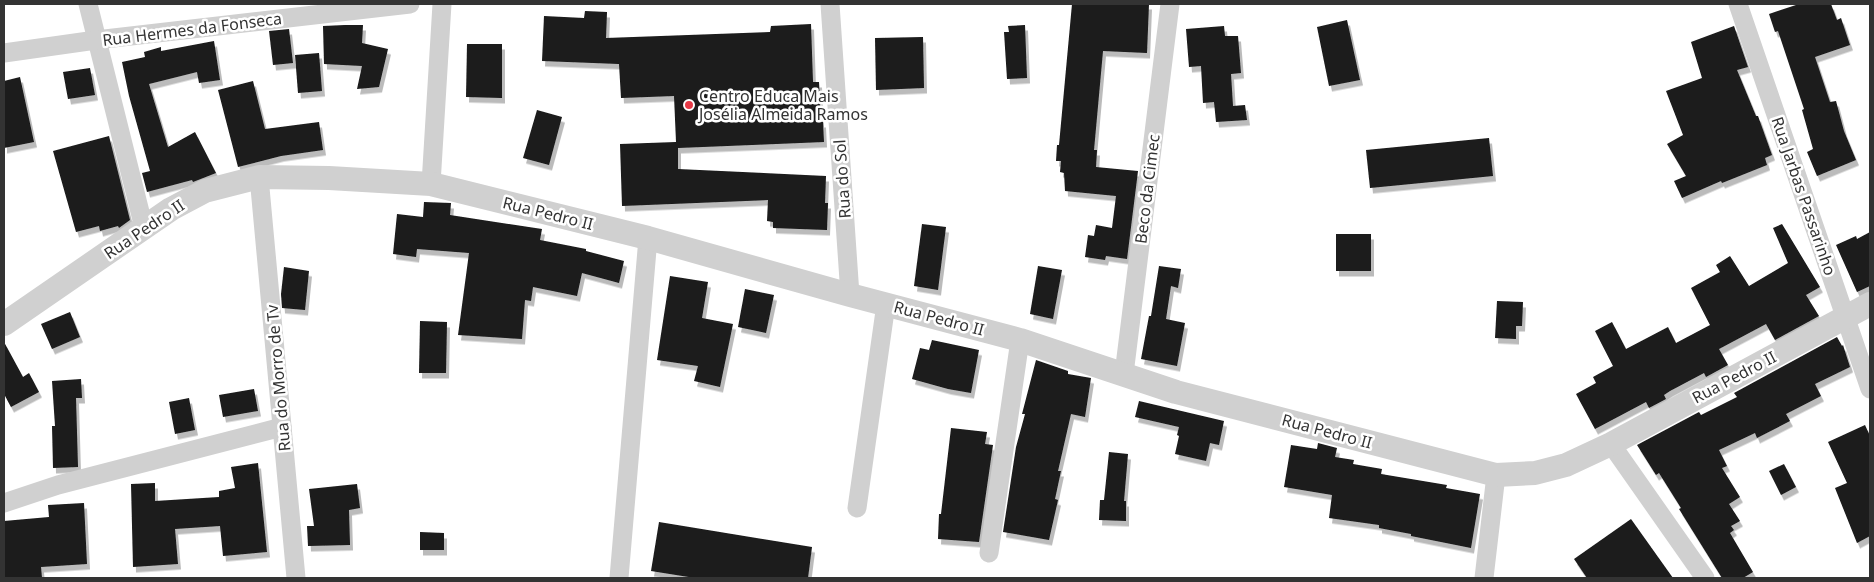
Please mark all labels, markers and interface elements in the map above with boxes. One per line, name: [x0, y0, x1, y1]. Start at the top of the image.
street label: Rua Hermes da Fonseca: [101, 7, 283, 51]
place label: Centro Educa Mais Josélia Almeida Ramos: [697, 85, 868, 125]
marker: Centro Educa Mais Josélia Almeida Ramos: [683, 99, 695, 111]
street label: Rua Jarbas Passarinho: [1766, 114, 1842, 278]
street label: Beco da Cimec: [1129, 133, 1165, 245]
street label: Rua do Sol: [828, 139, 856, 219]
street label: Rua Pedro II: [500, 191, 596, 235]
street label: Rua Pedro II: [100, 194, 188, 264]
street label: Rua Pedro II: [891, 295, 987, 341]
street label: Rua do Morro de Tv: [261, 303, 295, 452]
street label: Rua Pedro II: [1688, 346, 1780, 408]
street label: Rua Pedro II: [1279, 408, 1375, 454]

